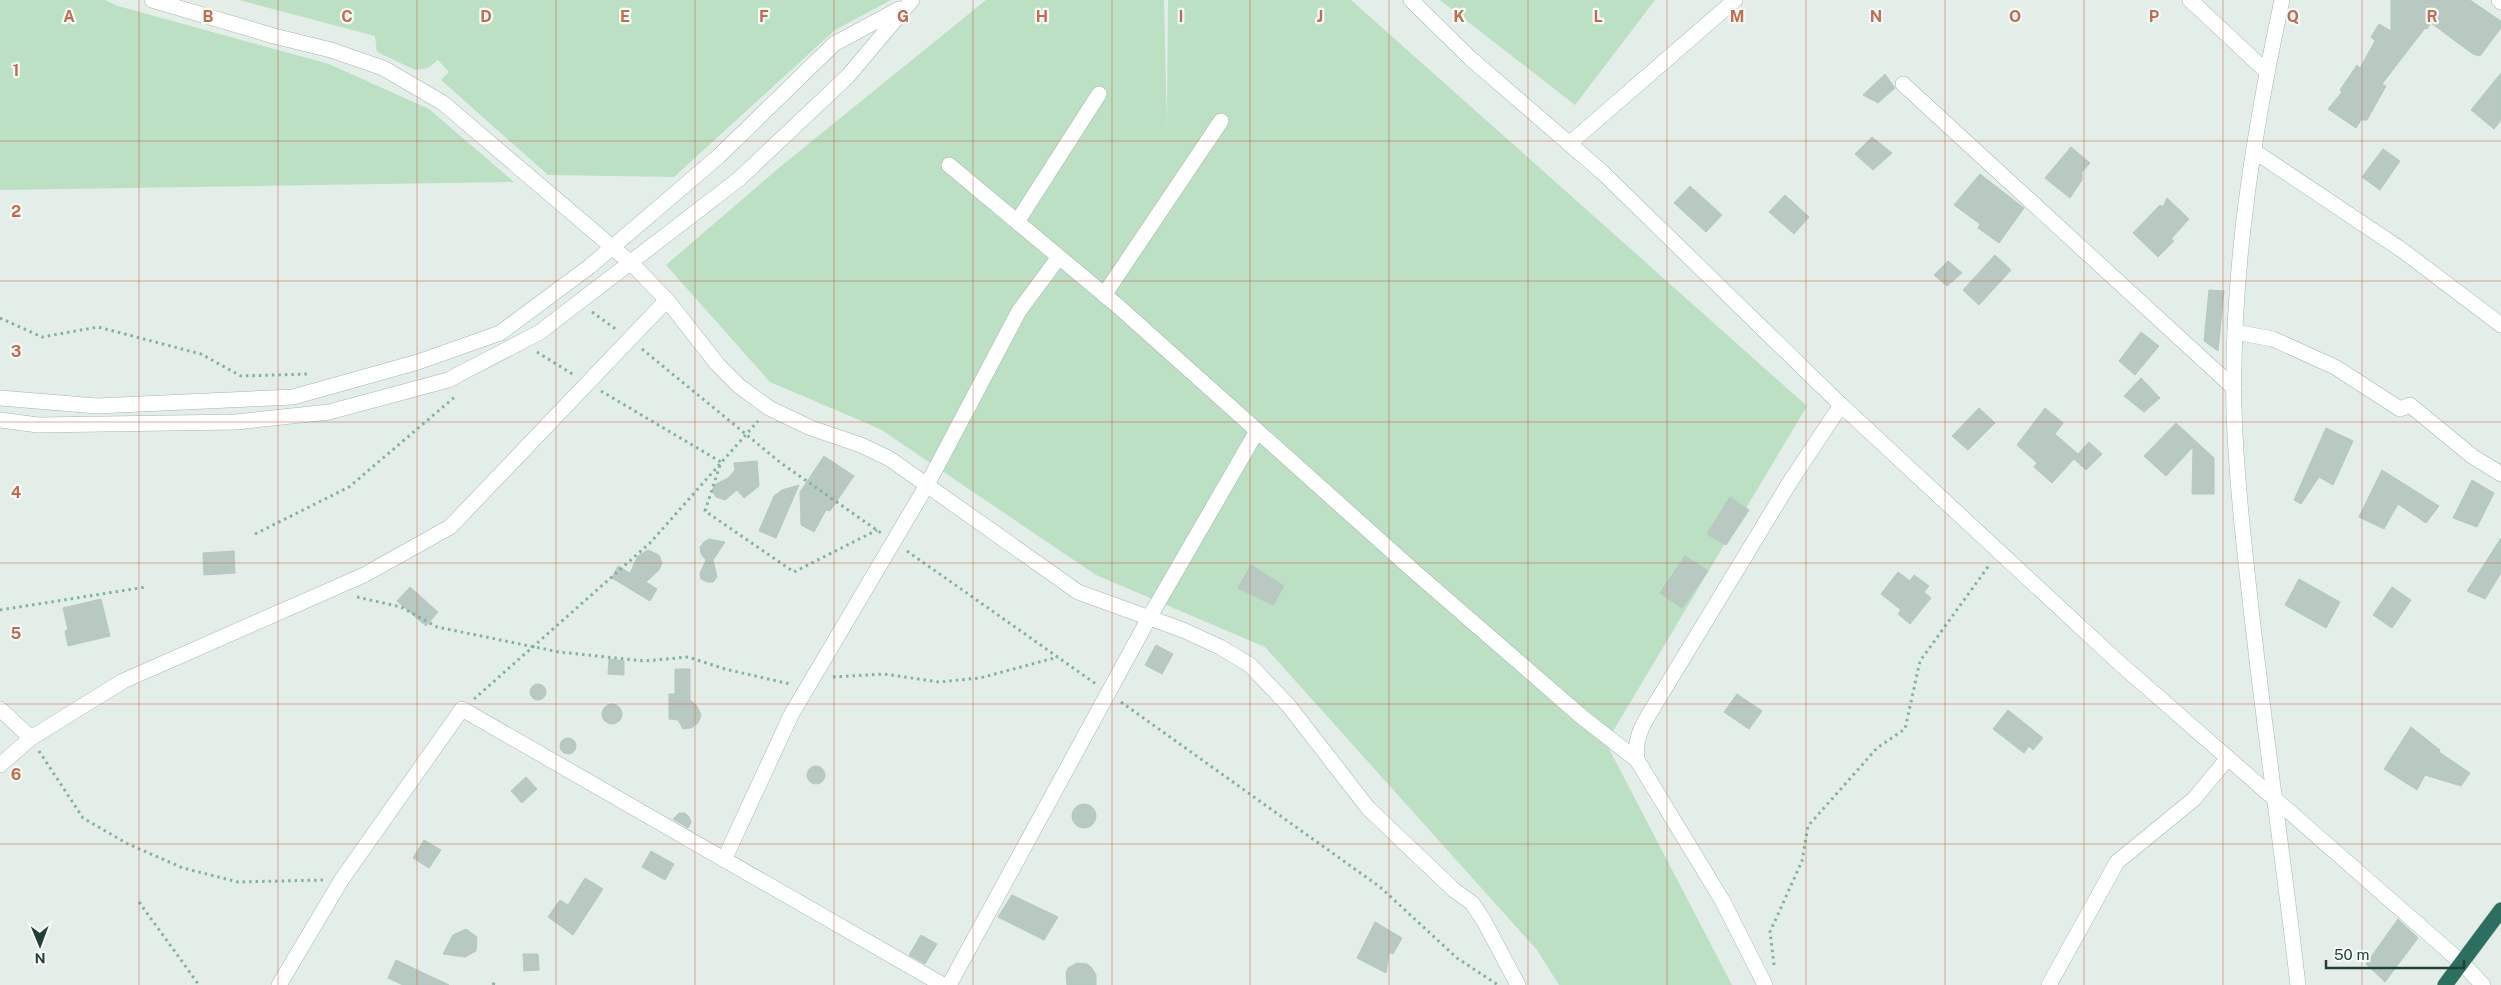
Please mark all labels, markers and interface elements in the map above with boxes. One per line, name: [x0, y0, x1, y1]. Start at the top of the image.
text: A: [63, 7, 75, 26]
text: B: [203, 7, 214, 26]
text: C: [341, 7, 353, 26]
text: D: [480, 7, 492, 26]
text: E: [620, 7, 630, 26]
text: F: [759, 7, 769, 26]
text: G: [897, 7, 909, 26]
text: H: [1036, 7, 1048, 26]
text: I: [1179, 7, 1183, 26]
text: J: [1317, 7, 1323, 26]
text: K: [1453, 7, 1465, 26]
text: L: [1593, 7, 1603, 26]
text: M: [1730, 7, 1744, 26]
text: N: [1870, 7, 1882, 26]
text: O: [2009, 7, 2021, 26]
text: P: [2149, 7, 2159, 26]
text: Q: [2287, 7, 2299, 26]
text: R: [2426, 7, 2438, 26]
text: 1: [13, 61, 19, 80]
text: 2: [11, 202, 21, 221]
text: 3: [11, 342, 21, 361]
text: 4: [11, 483, 22, 502]
text: 5: [11, 624, 22, 643]
text: 6: [11, 765, 21, 784]
north arrow: [15, 920, 65, 970]
scale bar: [2326, 938, 2464, 970]
text: 50 m: [2334, 946, 2369, 963]
text: N: [35, 950, 46, 966]

